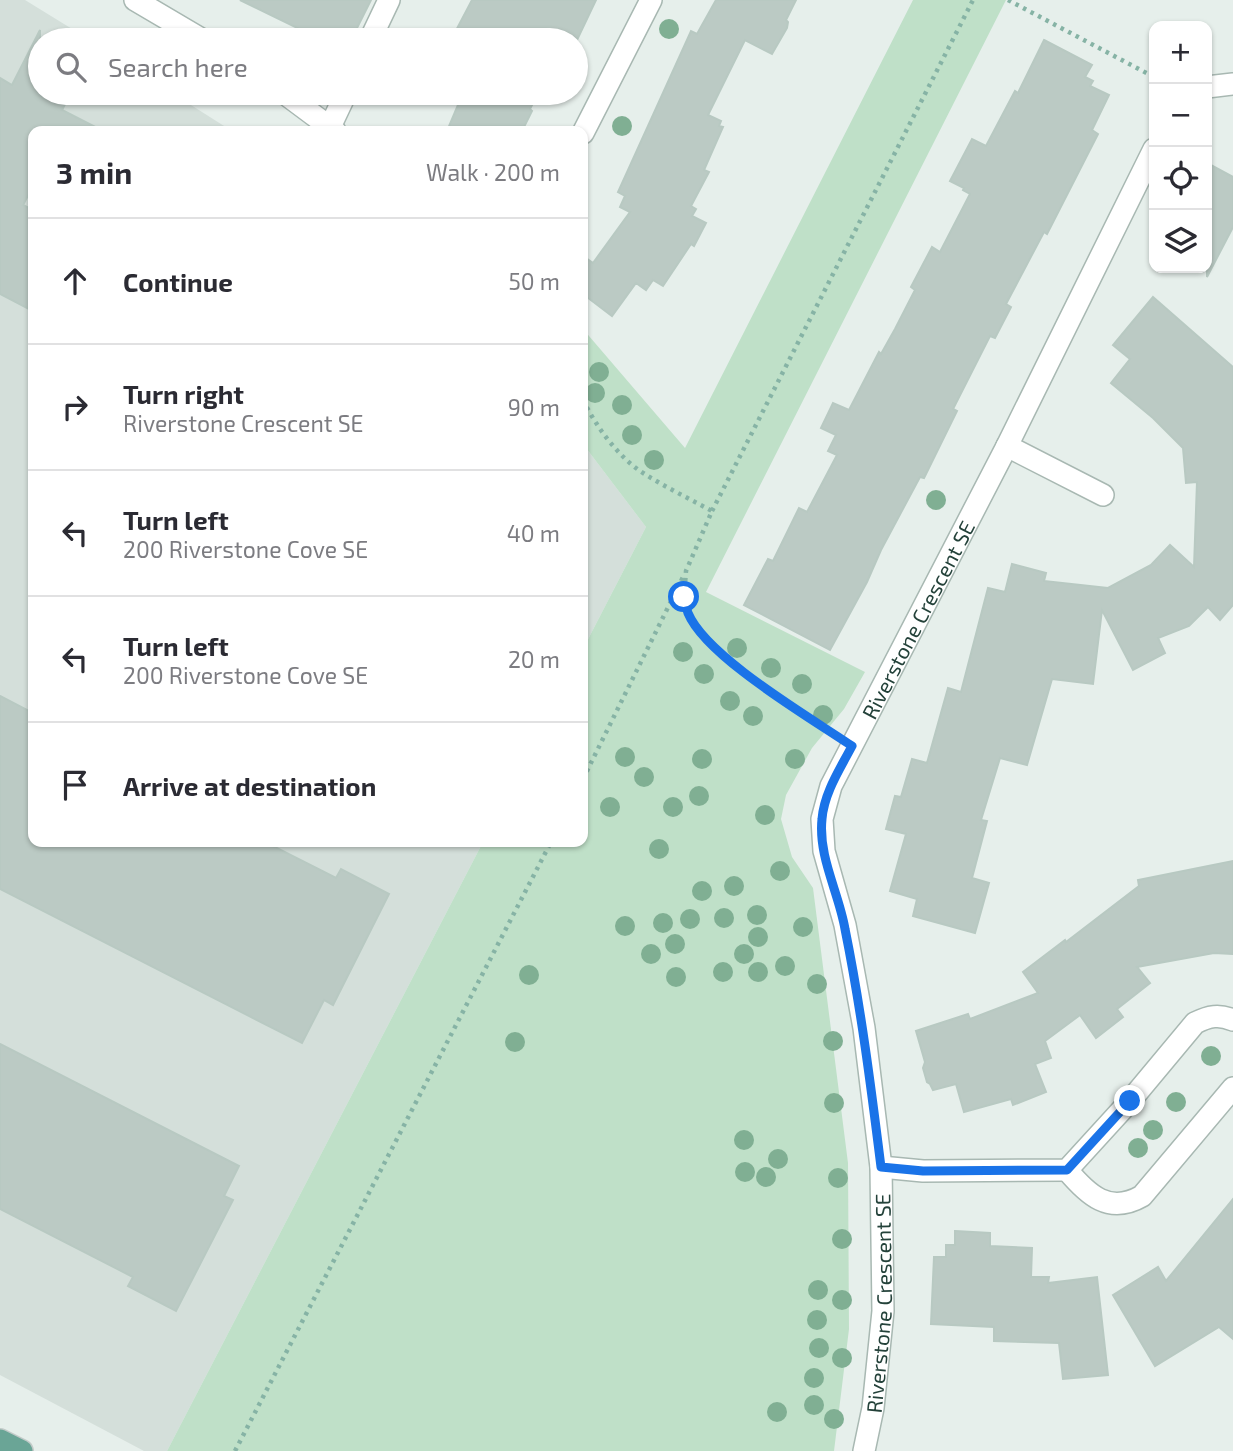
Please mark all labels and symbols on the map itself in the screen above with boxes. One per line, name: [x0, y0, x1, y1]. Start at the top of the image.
street label: Riverstone Crescent SE: [856, 516, 979, 723]
route start: [668, 581, 699, 612]
route end: [1114, 1085, 1145, 1116]
street label: Riverstone Crescent SE: [860, 1193, 896, 1414]

